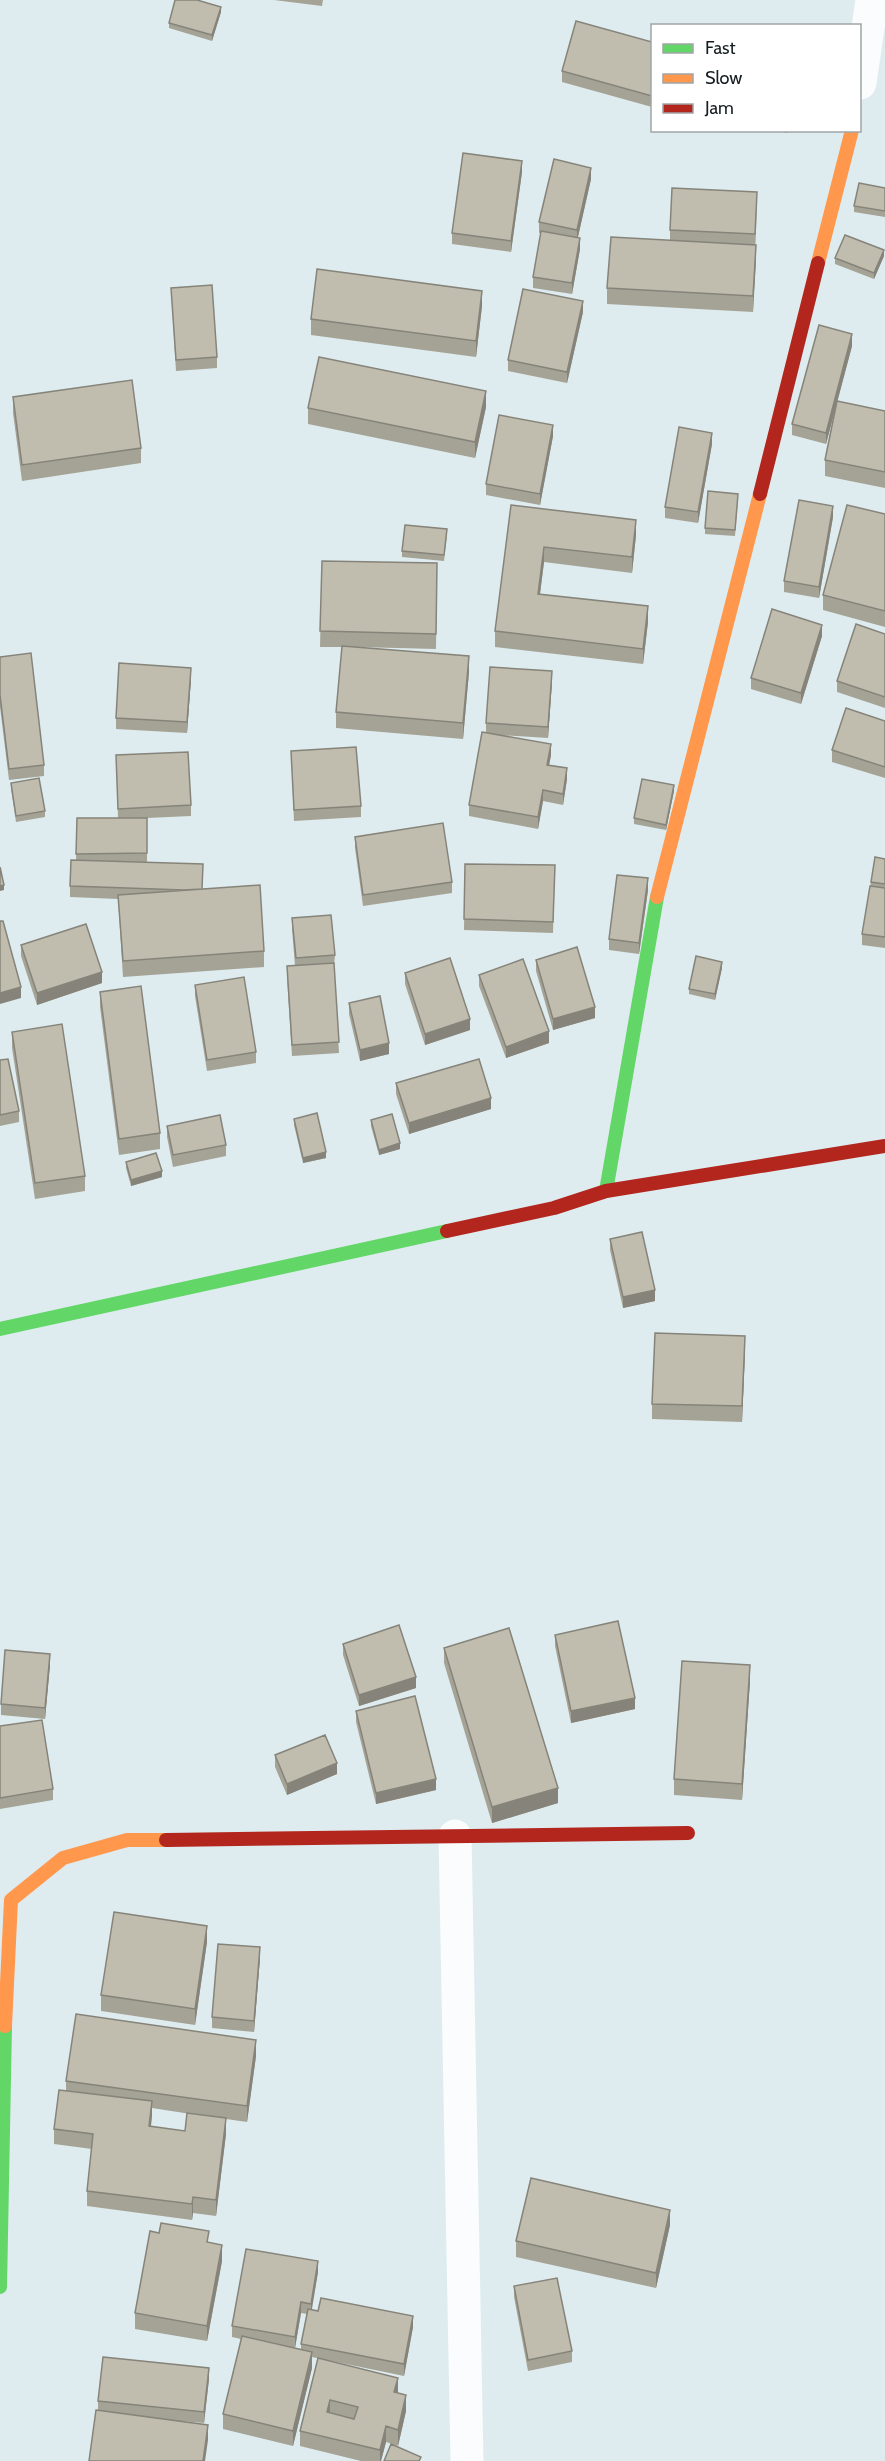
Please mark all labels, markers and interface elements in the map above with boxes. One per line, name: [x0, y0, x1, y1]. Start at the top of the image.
legend: [651, 24, 861, 132]
text: Fast: [705, 37, 736, 59]
text: Slow: [705, 67, 742, 89]
text: Jam: [704, 97, 734, 119]

